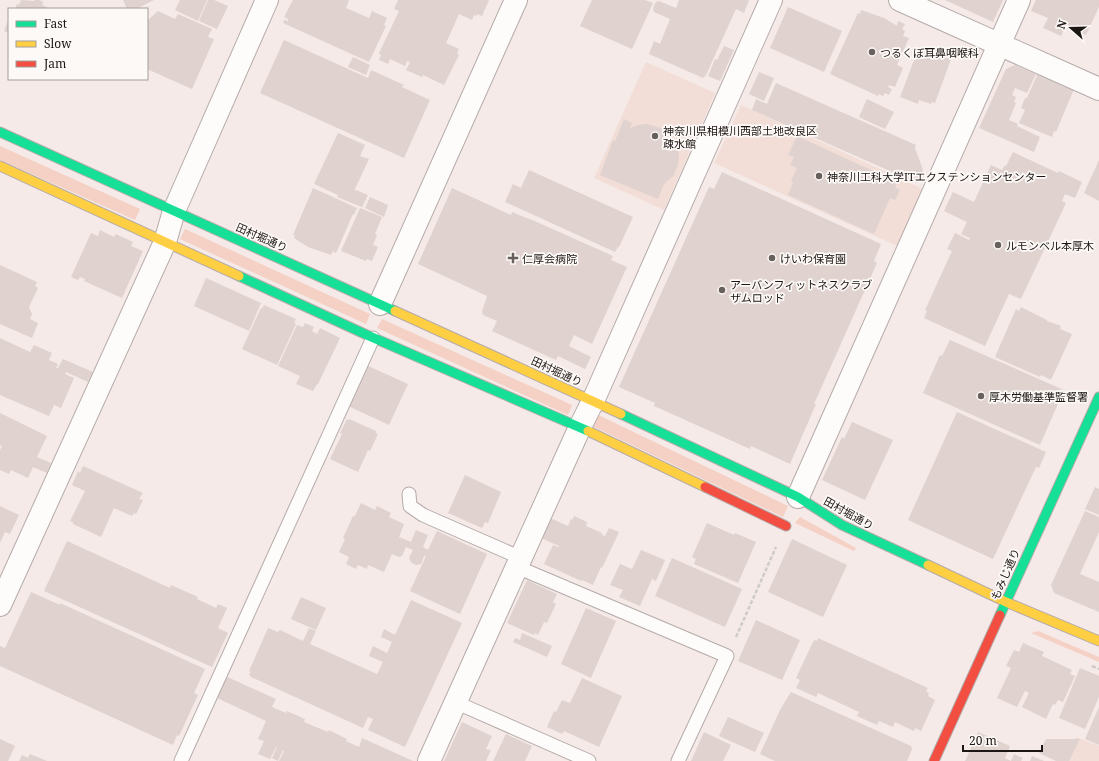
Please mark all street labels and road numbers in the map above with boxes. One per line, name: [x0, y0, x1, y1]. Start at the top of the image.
street label: 田村堀通り: [234, 219, 290, 255]
street label: 田村堀通り: [529, 353, 585, 389]
street label: 田村堀通り: [821, 493, 877, 533]
street label: もみじ通り: [987, 546, 1023, 602]

